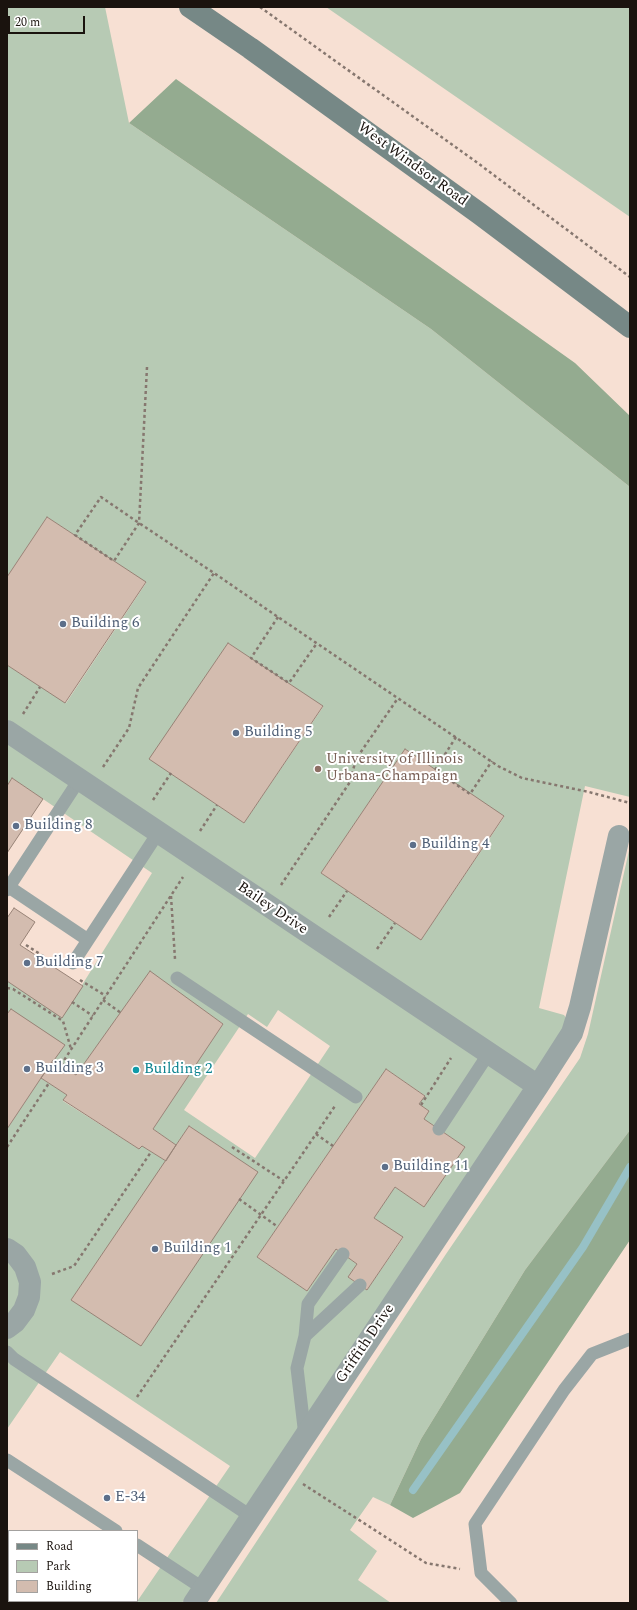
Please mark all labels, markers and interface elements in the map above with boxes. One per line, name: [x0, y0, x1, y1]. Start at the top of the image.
scale bar: [10, 8, 87, 34]
text: 20 m: [15, 13, 40, 32]
street label: West Windsor Road: [354, 119, 470, 211]
place label: Building 6: [71, 615, 140, 633]
marker: Building 6: [58, 619, 68, 629]
place label: Building 5: [244, 724, 313, 742]
marker: Building 5: [231, 728, 241, 738]
place label: University of Illinois Urbana-Champaign: [326, 751, 463, 786]
marker: University of Illinois Urbana-Champaign: [313, 764, 323, 774]
place label: Building 8: [24, 817, 93, 835]
marker: Building 8: [11, 821, 21, 831]
place label: Building 4: [421, 836, 490, 854]
marker: Building 4: [408, 840, 418, 850]
street label: Bailey Drive: [233, 879, 311, 939]
place label: Building 7: [35, 954, 104, 972]
marker: Building 7: [22, 958, 32, 968]
place label: Building 3: [35, 1060, 104, 1078]
place label: Building 2: [144, 1061, 213, 1079]
marker: Building 3: [22, 1064, 32, 1074]
marker: Building 2: [131, 1065, 141, 1075]
place label: Building 11: [393, 1158, 469, 1176]
marker: Building 11: [380, 1162, 390, 1172]
place label: Building 1: [163, 1240, 232, 1258]
marker: Building 1: [150, 1244, 160, 1254]
street label: Griffith Drive: [333, 1301, 399, 1387]
place label: E-34: [115, 1489, 145, 1507]
marker: E-34: [102, 1493, 112, 1503]
legend: [8, 1530, 138, 1602]
text: Road: [46, 1537, 73, 1556]
text: Park: [46, 1557, 71, 1576]
text: Building: [46, 1577, 92, 1596]

